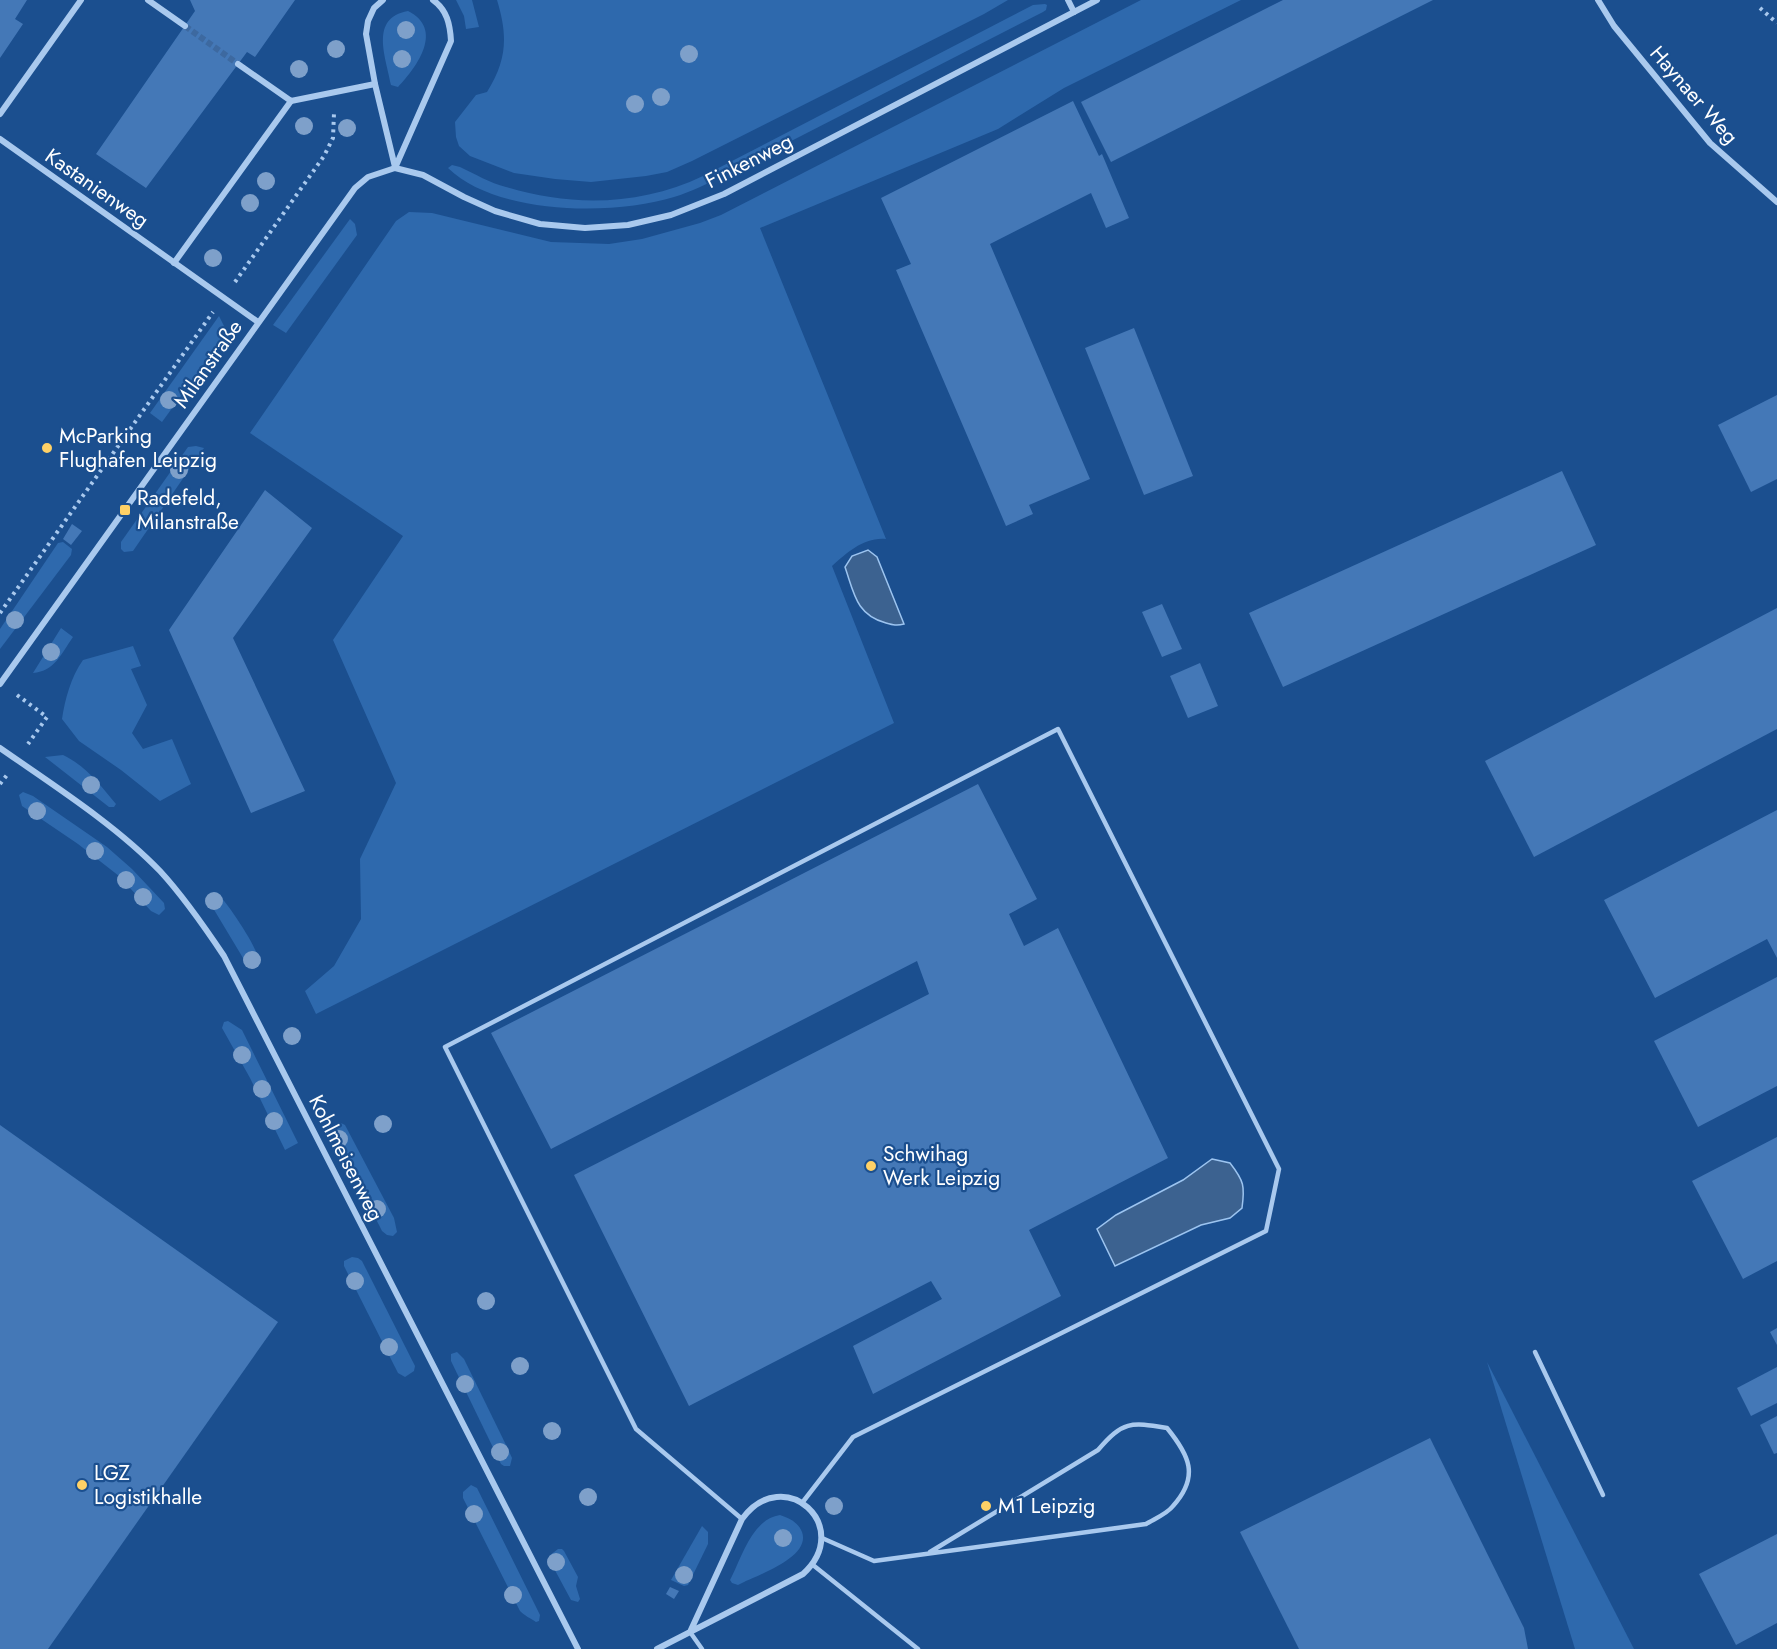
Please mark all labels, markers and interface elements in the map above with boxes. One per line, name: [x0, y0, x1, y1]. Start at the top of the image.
street label: Haynaer Weg: [1643, 39, 1745, 151]
street label: Finkenweg: [700, 126, 798, 196]
street label: Kastanienweg: [39, 141, 155, 235]
street label: Milanstraße: [166, 314, 250, 414]
place label: McParking Flughafen Leipzig: [59, 421, 217, 475]
marker: McParking Flughafen Leipzig: [40, 441, 54, 455]
place label: Radefeld, Milanstraße: [137, 483, 239, 537]
marker: Radefeld, Milanstraße: [118, 503, 132, 517]
street label: Kohlmeisenweg: [301, 1090, 391, 1226]
place label: Schwihag Werk Leipzig: [883, 1139, 1000, 1193]
marker: Schwihag Werk Leipzig: [864, 1159, 878, 1173]
place label: LGZ Logistikhalle: [94, 1458, 202, 1512]
marker: LGZ Logistikhalle: [75, 1478, 89, 1492]
place label: M1 Leipzig: [998, 1491, 1095, 1521]
marker: M1 Leipzig: [979, 1499, 993, 1513]

